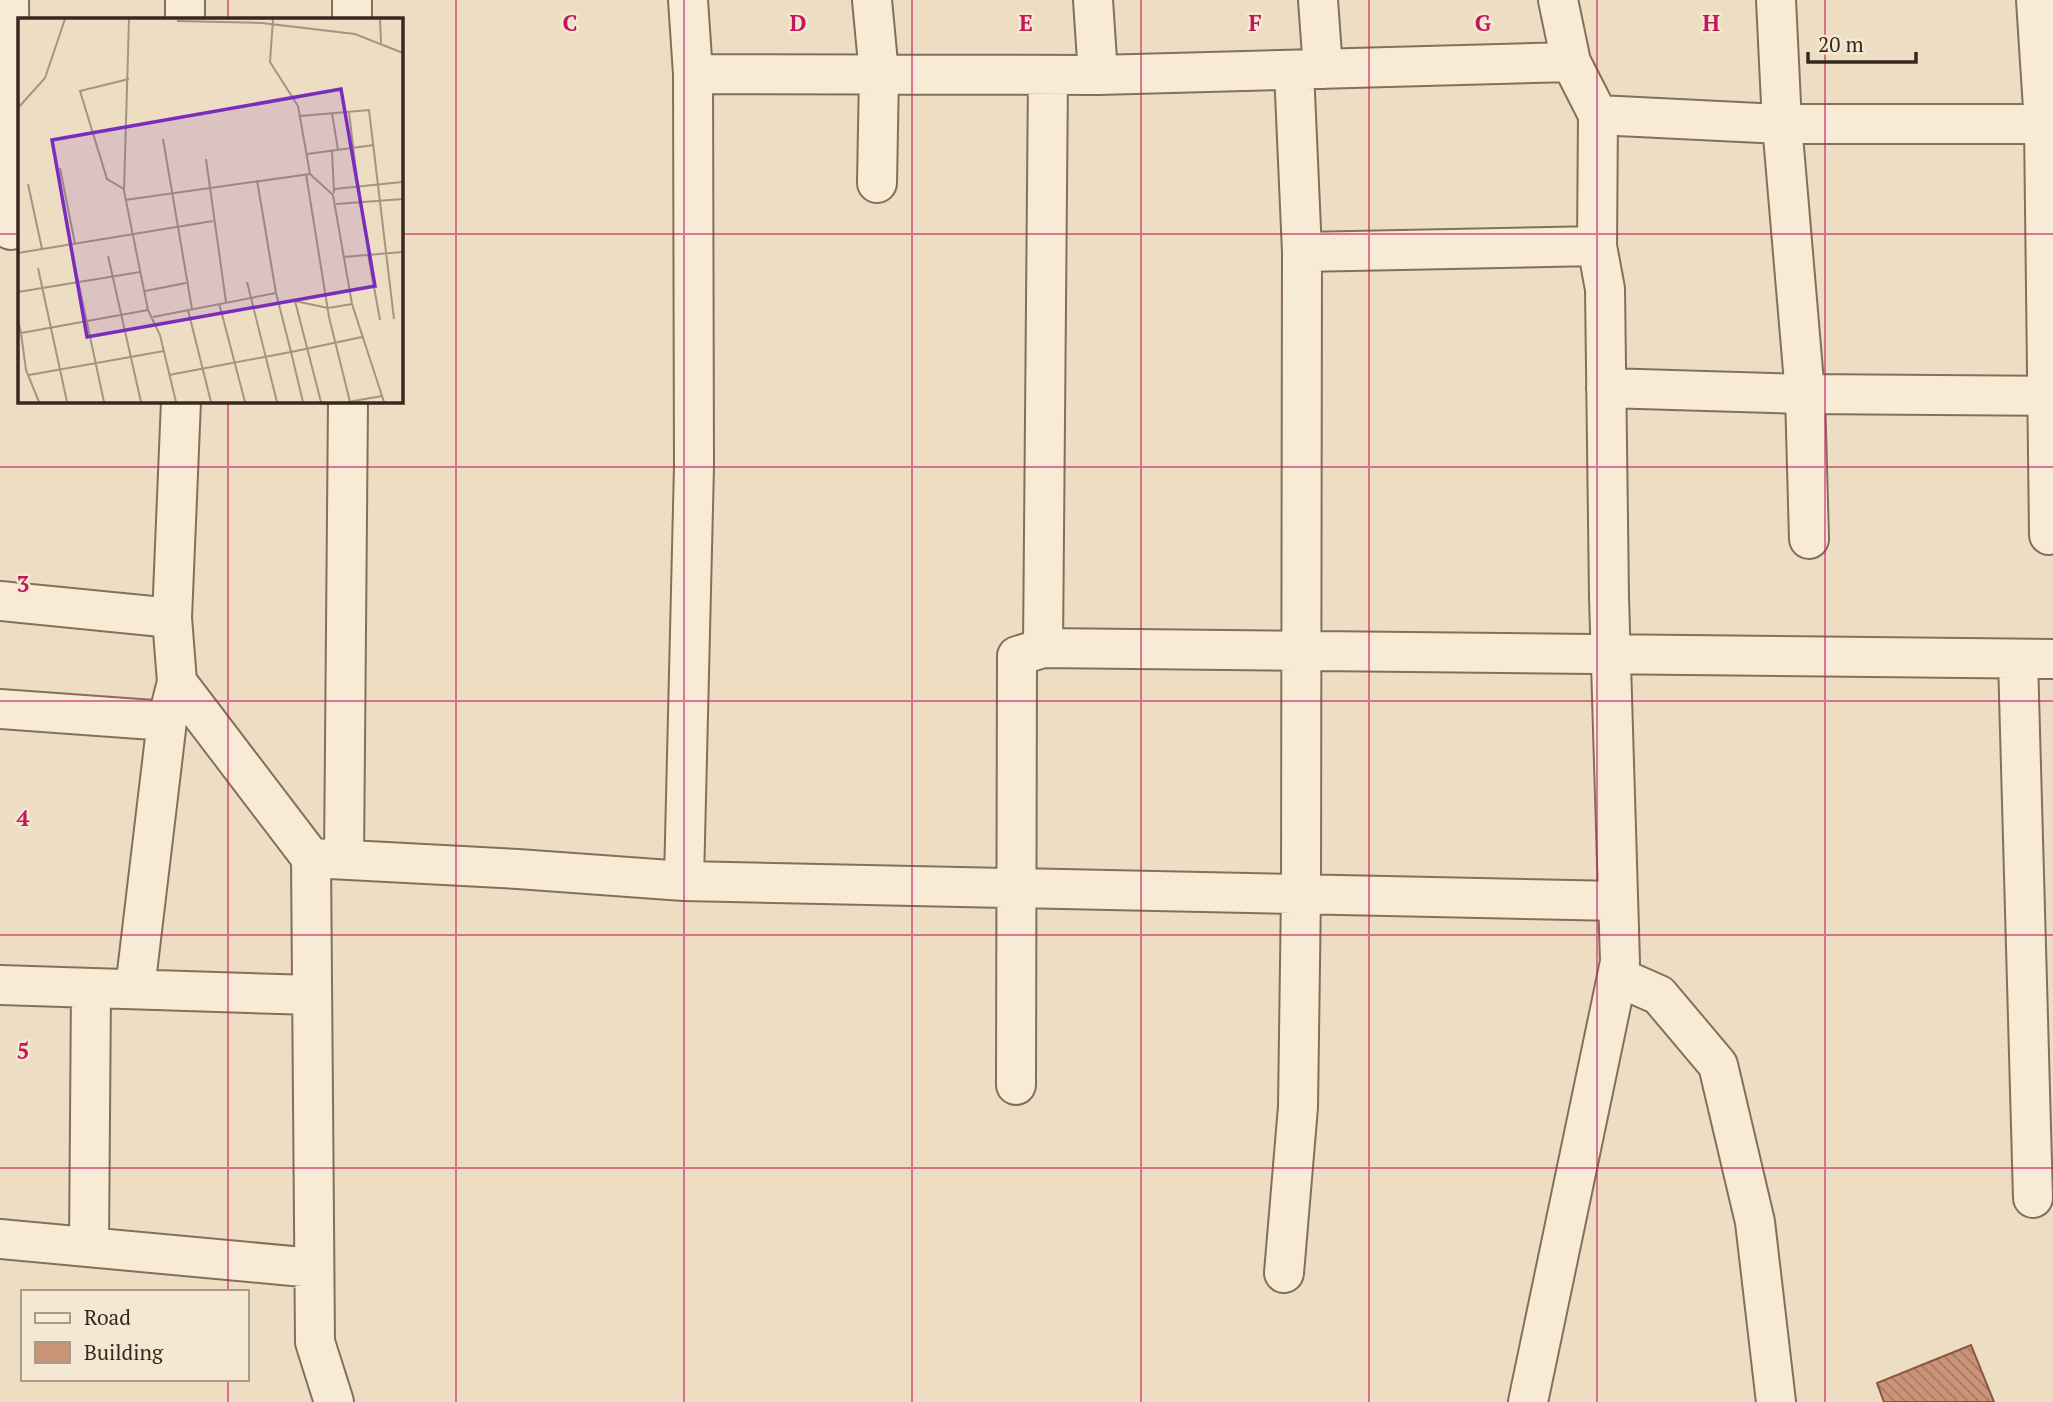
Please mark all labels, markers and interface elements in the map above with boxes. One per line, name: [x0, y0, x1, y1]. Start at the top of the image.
text: C: [563, 7, 578, 38]
text: D: [790, 7, 807, 38]
text: E: [1019, 7, 1033, 38]
text: F: [1248, 7, 1262, 38]
text: G: [1475, 7, 1492, 38]
text: H: [1702, 7, 1720, 38]
inset map: [18, 18, 402, 402]
scale bar: [1808, 21, 1916, 65]
text: 20 m: [1818, 30, 1864, 58]
text: 3: [17, 568, 30, 599]
text: 4: [17, 802, 30, 833]
text: 5: [17, 1035, 30, 1066]
legend: [21, 1290, 248, 1381]
text: Road: [84, 1303, 131, 1331]
text: Building: [84, 1338, 164, 1366]

